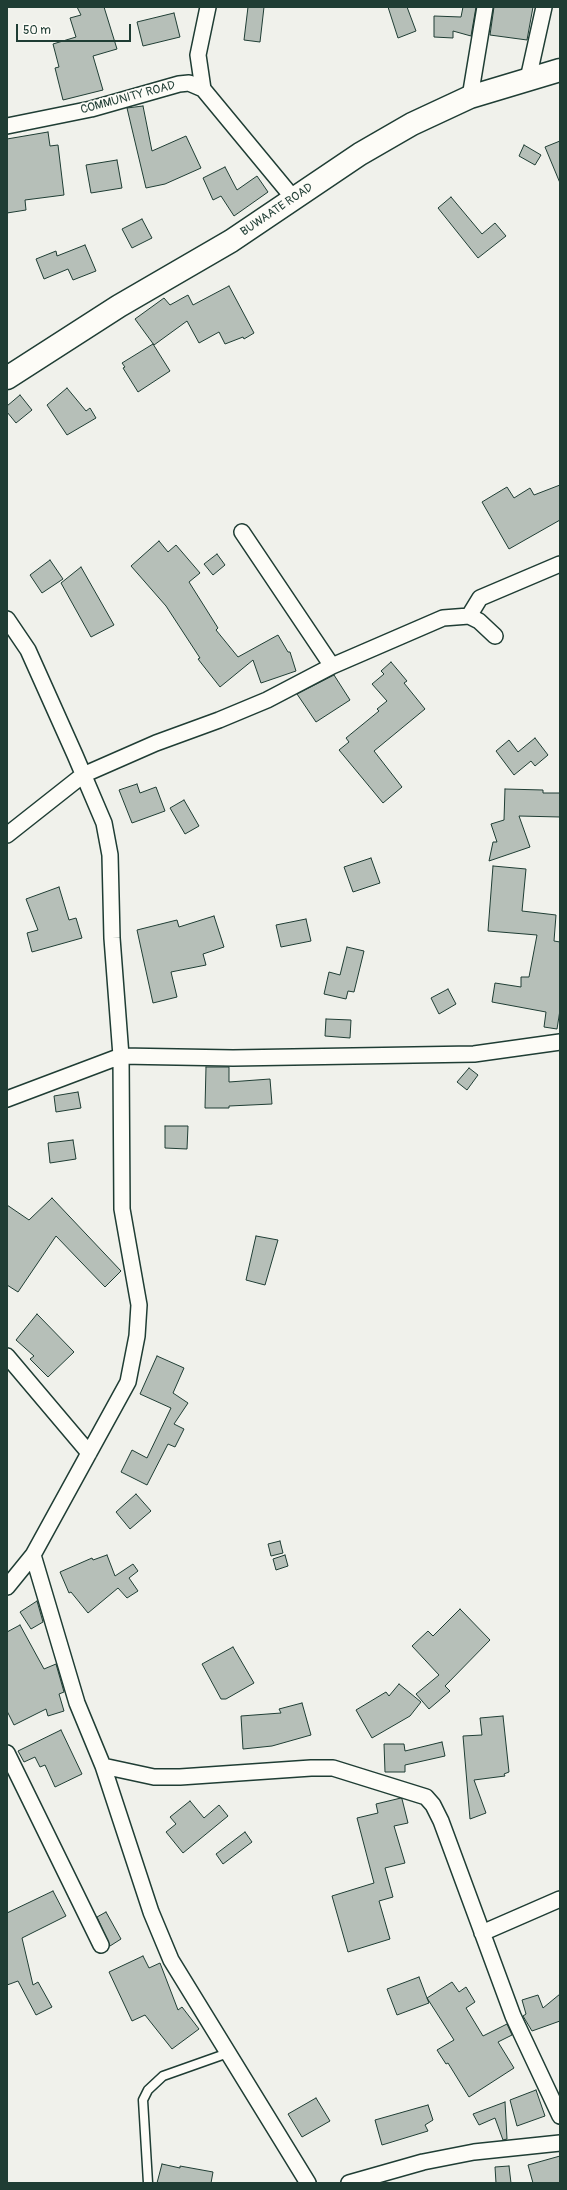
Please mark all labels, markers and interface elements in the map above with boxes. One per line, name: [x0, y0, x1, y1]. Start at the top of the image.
scale bar: [18, 16, 133, 42]
text: 50 m: [23, 23, 51, 38]
street label: COMMUNITY ROAD: [79, 78, 177, 118]
street label: BUWAATE ROAD: [238, 180, 316, 240]

